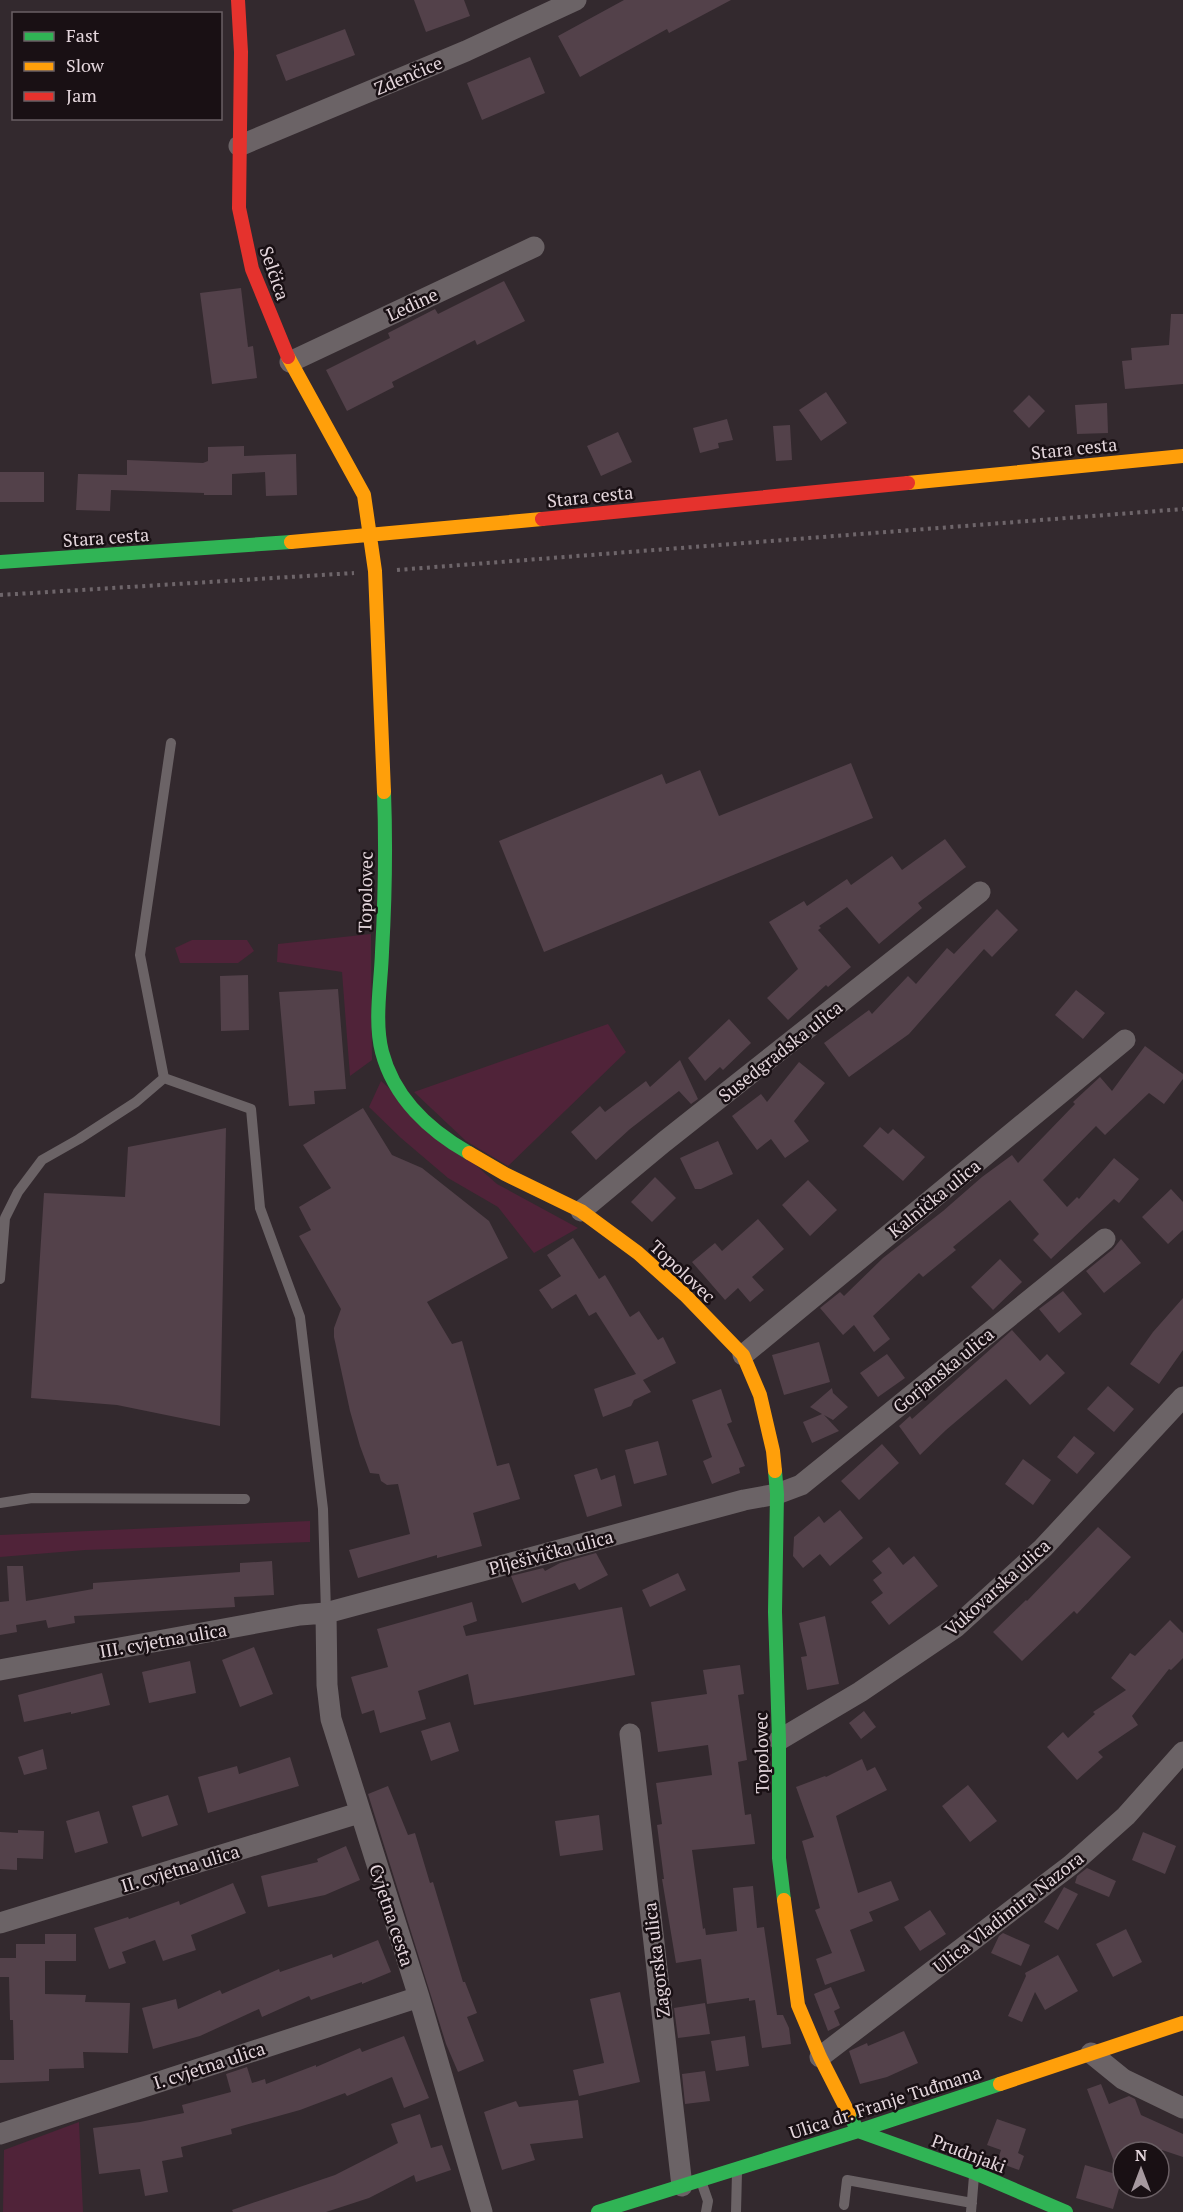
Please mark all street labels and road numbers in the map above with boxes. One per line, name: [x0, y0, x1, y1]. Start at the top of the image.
street label: Zdenčice: [370, 50, 446, 100]
street label: Selčica: [255, 243, 295, 303]
street label: Ledine: [382, 282, 442, 326]
street label: Stara cesta: [1030, 432, 1118, 464]
street label: Stara cesta: [546, 480, 634, 512]
street label: Stara cesta: [62, 522, 150, 552]
street label: Topolovec: [352, 851, 378, 933]
street label: Susedgradska ulica: [713, 995, 847, 1107]
street label: Kalnička ulica: [883, 1153, 985, 1243]
street label: Topolovec: [645, 1234, 721, 1308]
street label: Gorjanska ulica: [887, 1322, 999, 1418]
street label: Plješivička ulica: [486, 1524, 616, 1580]
street label: Vukovarska ulica: [939, 1533, 1055, 1641]
street label: III. cvjetna ulica: [97, 1617, 229, 1663]
street label: Topolovec: [748, 1712, 774, 1794]
street label: II. cvjetna ulica: [118, 1839, 242, 1897]
street label: Ulica Vladimira Nazora: [928, 1846, 1088, 1978]
street label: Cvjetna cesta: [364, 1861, 420, 1969]
street label: Zagorska ulica: [637, 1901, 675, 2019]
street label: I. cvjetna ulica: [150, 2036, 268, 2094]
street label: Ulica dr. Franje Tuđmana: [786, 2060, 984, 2144]
street label: Prudnjaki: [928, 2128, 1010, 2178]

